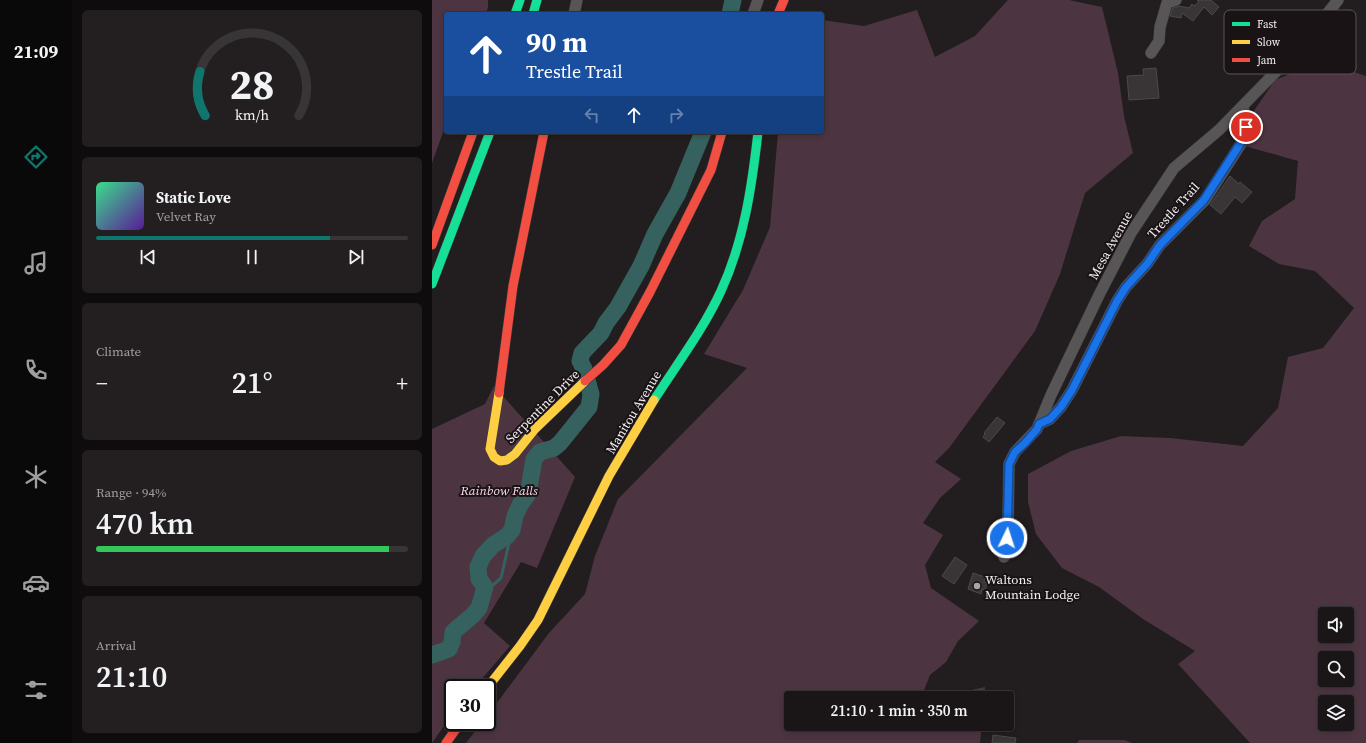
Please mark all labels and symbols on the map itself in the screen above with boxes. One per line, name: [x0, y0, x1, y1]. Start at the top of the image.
legend: [1224, 10, 1356, 74]
text: Fast: [1257, 17, 1277, 32]
text: Slow: [1257, 35, 1281, 50]
text: Jam: [1256, 53, 1276, 68]
pin: [1229, 110, 1263, 144]
street label: Trestle Trail: [1144, 179, 1203, 242]
street label: Mesa Avenue: [1085, 208, 1136, 283]
street label: Serpentine Drive: [502, 366, 583, 447]
street label: Manitou Avenue: [602, 367, 665, 457]
park label: Rainbow Falls: [459, 482, 538, 499]
position arrow: [986, 517, 1028, 559]
place label: Waltons Mountain Lodge: [985, 571, 1080, 603]
marker: Waltons Mountain Lodge: [972, 581, 982, 591]
speed limit sign: 30: [444, 679, 496, 731]

